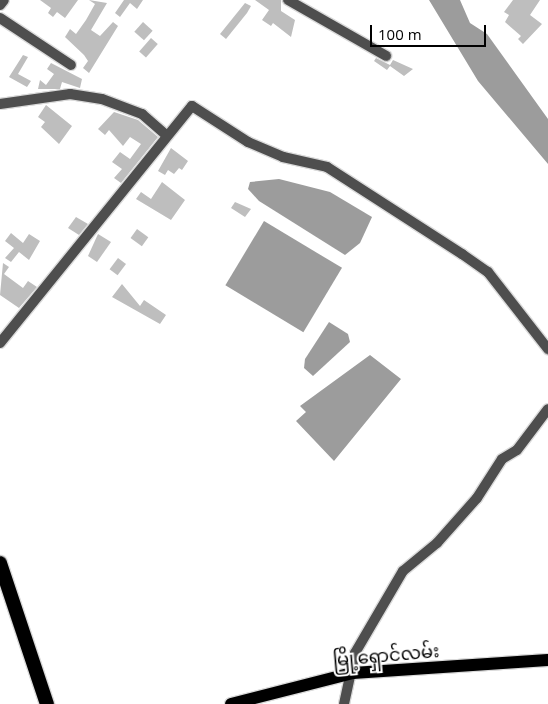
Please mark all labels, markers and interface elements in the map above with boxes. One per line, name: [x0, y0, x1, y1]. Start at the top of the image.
scale bar: [373, 15, 489, 47]
text: 100 m: [378, 24, 422, 44]
street label: မြို့ရှောင်လမ်း: [332, 640, 440, 670]

